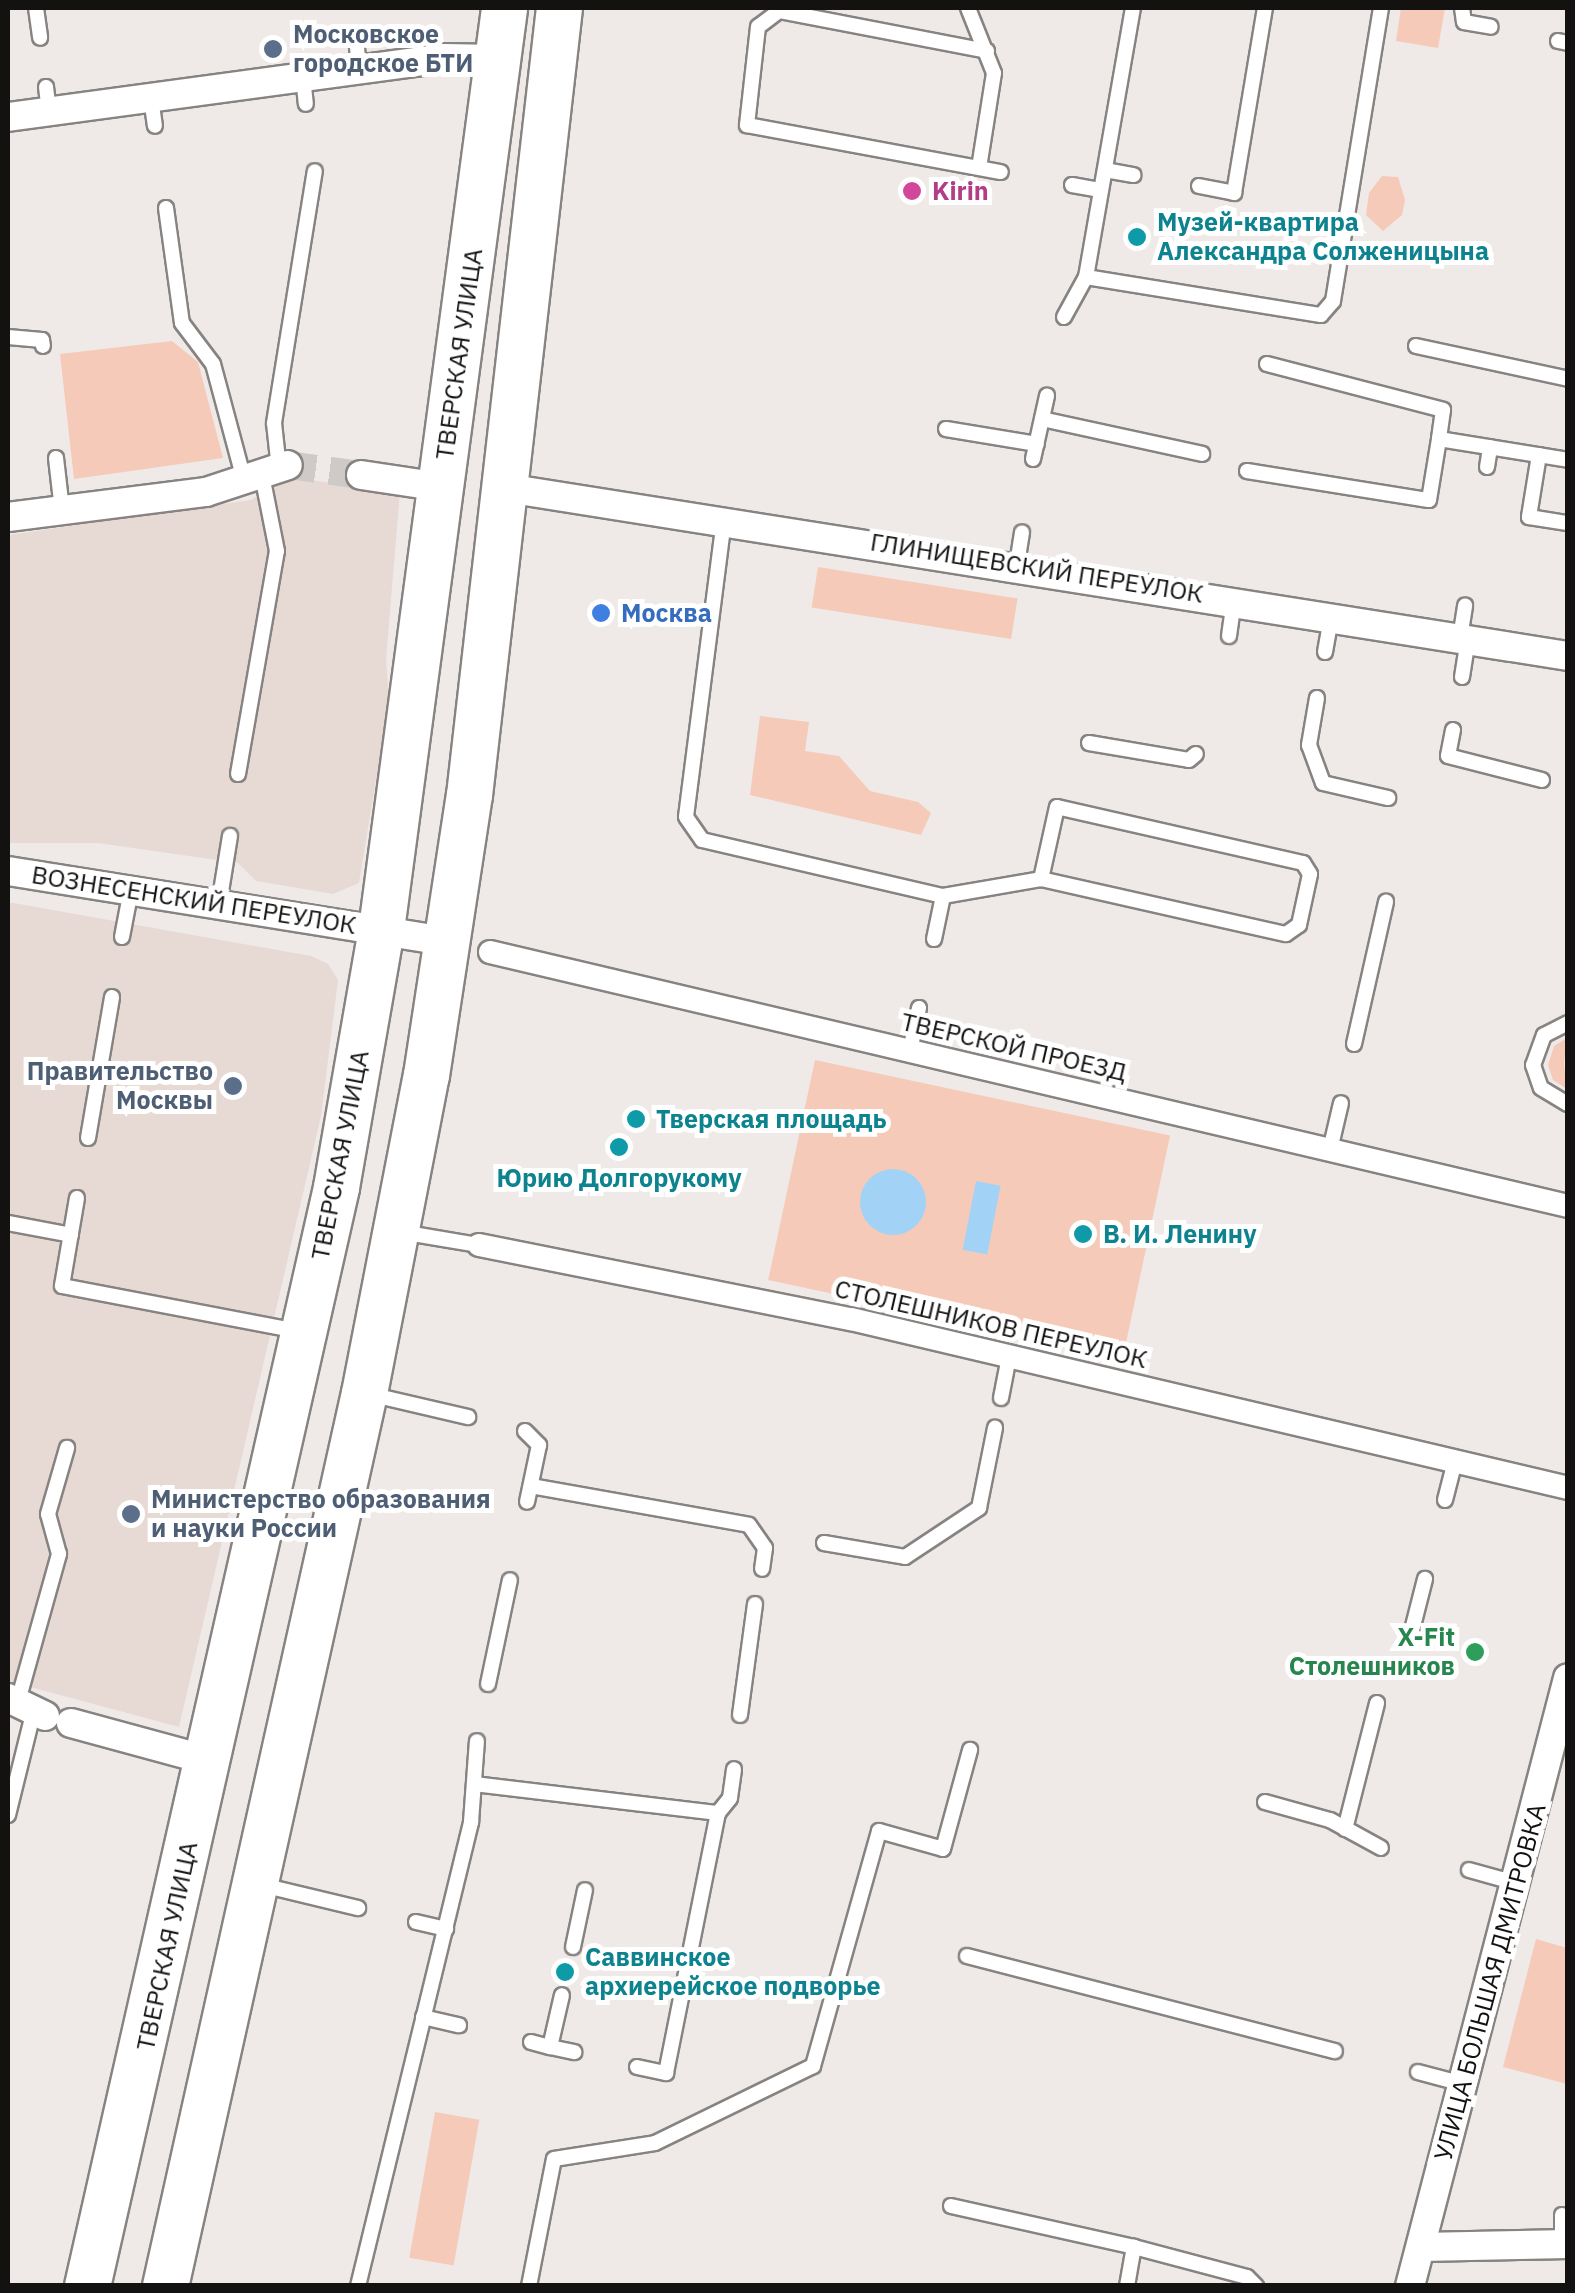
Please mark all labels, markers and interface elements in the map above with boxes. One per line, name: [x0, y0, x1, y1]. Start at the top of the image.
place label: Московское городское БТИ: [293, 20, 473, 79]
marker: Московское городское БТИ: [262, 38, 284, 60]
place label: Kirin: [932, 176, 989, 206]
marker: Kirin: [901, 180, 923, 202]
place label: Музей-квартира Александра Солженицына: [1157, 208, 1489, 267]
marker: Музей-квартира Александра Солженицына: [1126, 226, 1148, 248]
street label: ТВЕРСКАЯ УЛИЦА: [429, 246, 489, 462]
street label: ГЛИНИЩЕВСКИЙ ПЕРЕУЛОК: [868, 527, 1206, 609]
place label: Москва: [621, 598, 712, 628]
marker: Москва: [590, 602, 612, 624]
street label: ВОЗНЕСЕНСКИЙ ПЕРЕУЛОК: [29, 860, 359, 940]
street label: ТВЕРСКОЙ ПРОЕЗД: [898, 1006, 1130, 1088]
street label: ТВЕРСКАЯ УЛИЦА: [305, 1048, 375, 1262]
place label: Правительство Москвы: [27, 1057, 213, 1116]
marker: Правительство Москвы: [222, 1075, 244, 1097]
place label: Тверская площадь: [656, 1104, 886, 1134]
marker: Тверская площадь: [625, 1108, 647, 1130]
marker: Юрию Долгорукому: [608, 1136, 630, 1158]
place label: Юрию Долгорукому: [496, 1163, 742, 1193]
place label: В. И. Ленину: [1103, 1219, 1256, 1249]
marker: В. И. Ленину: [1072, 1223, 1094, 1245]
street label: СТОЛЕШНИКОВ ПЕРЕУЛОК: [832, 1273, 1150, 1375]
place label: Министерство образования и науки России: [151, 1485, 491, 1544]
marker: Министерство образования и науки России: [120, 1503, 142, 1525]
place label: X-Fit Столешников: [1289, 1623, 1455, 1682]
marker: X-Fit Столешников: [1464, 1641, 1486, 1663]
street label: УЛИЦА БОЛЬШАЯ ДМИТРОВКА: [1428, 1800, 1552, 2164]
street label: ТВЕРСКАЯ УЛИЦА: [130, 1839, 204, 2053]
place label: Саввинское архиерейское подворье: [585, 1943, 880, 2002]
marker: Саввинское архиерейское подворье: [554, 1961, 576, 1983]

